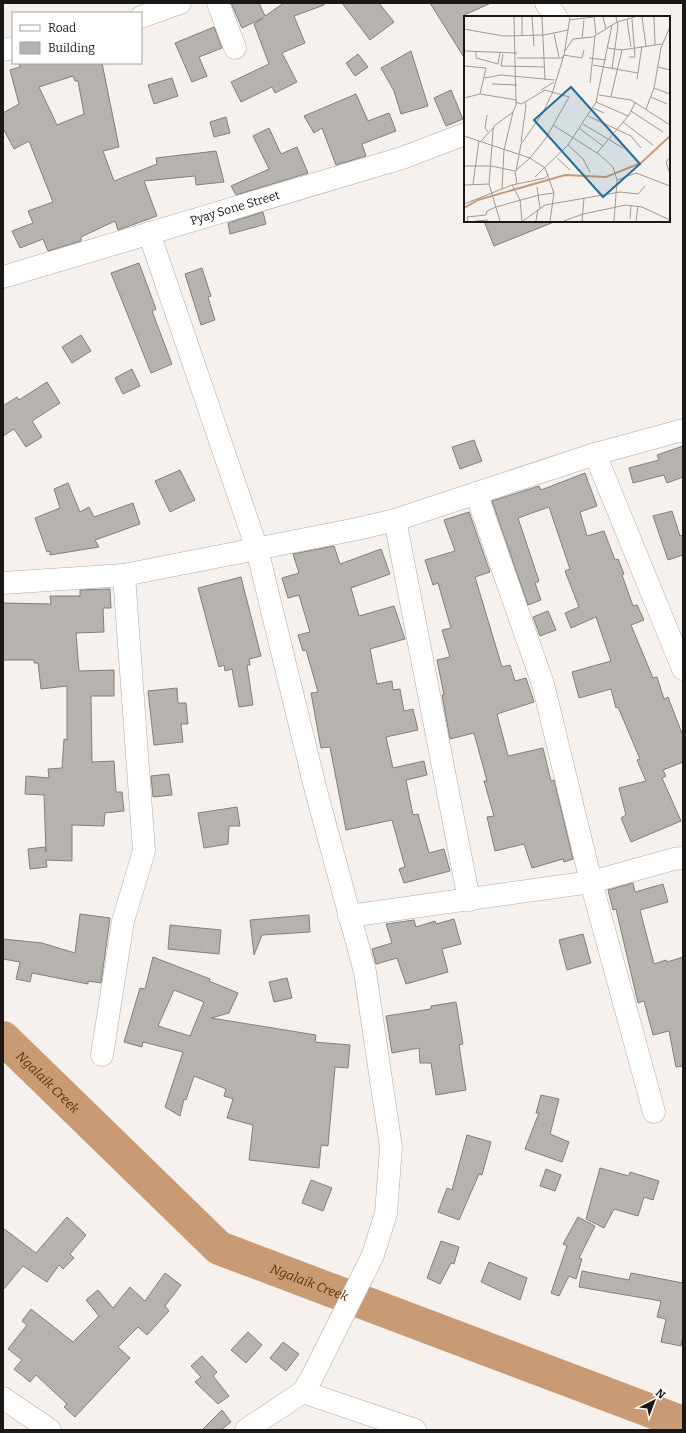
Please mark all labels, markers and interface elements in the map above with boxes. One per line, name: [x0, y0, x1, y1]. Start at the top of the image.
legend: [12, 12, 142, 64]
inset map: [464, 16, 670, 222]
text: Road: [48, 21, 76, 35]
text: Building: [48, 41, 95, 55]
street label: Pyay Sone Street: [189, 188, 282, 228]
water label: Ngalaik Creek: [13, 1048, 84, 1117]
water label: Ngalaik Creek: [268, 1261, 351, 1304]
north arrow: [634, 1381, 674, 1421]
text: N: [653, 1386, 668, 1402]

